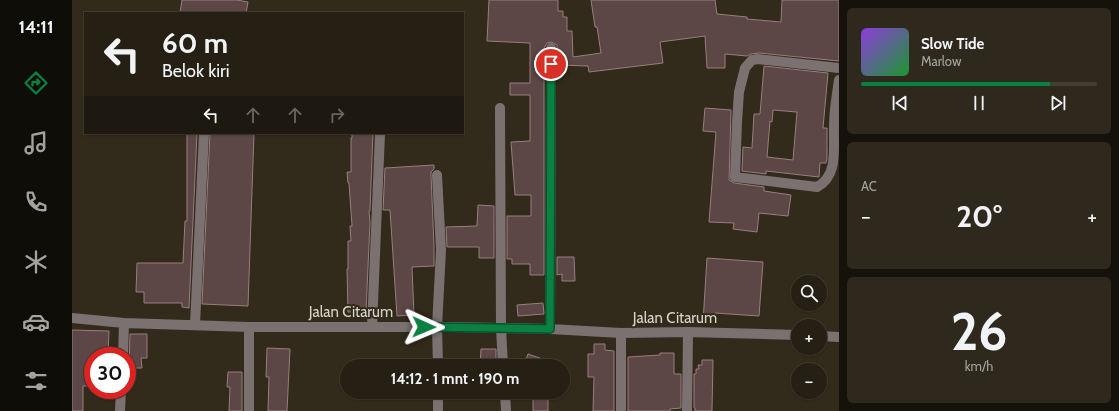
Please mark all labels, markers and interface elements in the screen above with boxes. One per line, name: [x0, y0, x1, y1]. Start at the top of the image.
text: 14:11: [18, 16, 54, 38]
text: 60 m: [162, 26, 228, 60]
icon: left: [96, 28, 148, 80]
text: Slow Tide: [921, 35, 984, 53]
pin: [534, 47, 568, 81]
icon: arrive: [540, 53, 562, 75]
text: Marlow: [921, 53, 961, 69]
text: Belok kiri: [162, 60, 230, 82]
icon: directions: [22, 69, 50, 97]
icon: previous: [889, 92, 911, 114]
icon: pause: [968, 92, 990, 114]
icon: next: [1047, 92, 1069, 114]
icon: left: [200, 104, 222, 126]
icon: ahead: [242, 104, 264, 126]
icon: ahead: [284, 104, 306, 126]
icon: right: [326, 104, 348, 126]
icon: music: [22, 129, 50, 157]
text: AC: [861, 178, 877, 194]
icon: phone: [22, 188, 50, 216]
text: 20°: [956, 198, 1002, 235]
text: −: [861, 203, 871, 230]
text: +: [1087, 203, 1097, 230]
icon: climate: [22, 248, 50, 276]
map controls: [791, 275, 827, 399]
button: search: [791, 275, 827, 311]
text: 26: [951, 300, 1007, 363]
street label: Jalan Citarum: [308, 303, 393, 321]
position arrow: [403, 306, 445, 348]
icon: car: [22, 308, 50, 336]
street label: Jalan Citarum: [632, 309, 717, 327]
button: +: [791, 319, 827, 355]
speed limit sign: 30: [84, 347, 136, 399]
text: km/h: [965, 358, 993, 374]
button: −: [791, 363, 827, 399]
icon: filters: [22, 367, 50, 395]
text: 14:12 · 1 mnt · 190 m: [391, 370, 519, 388]

